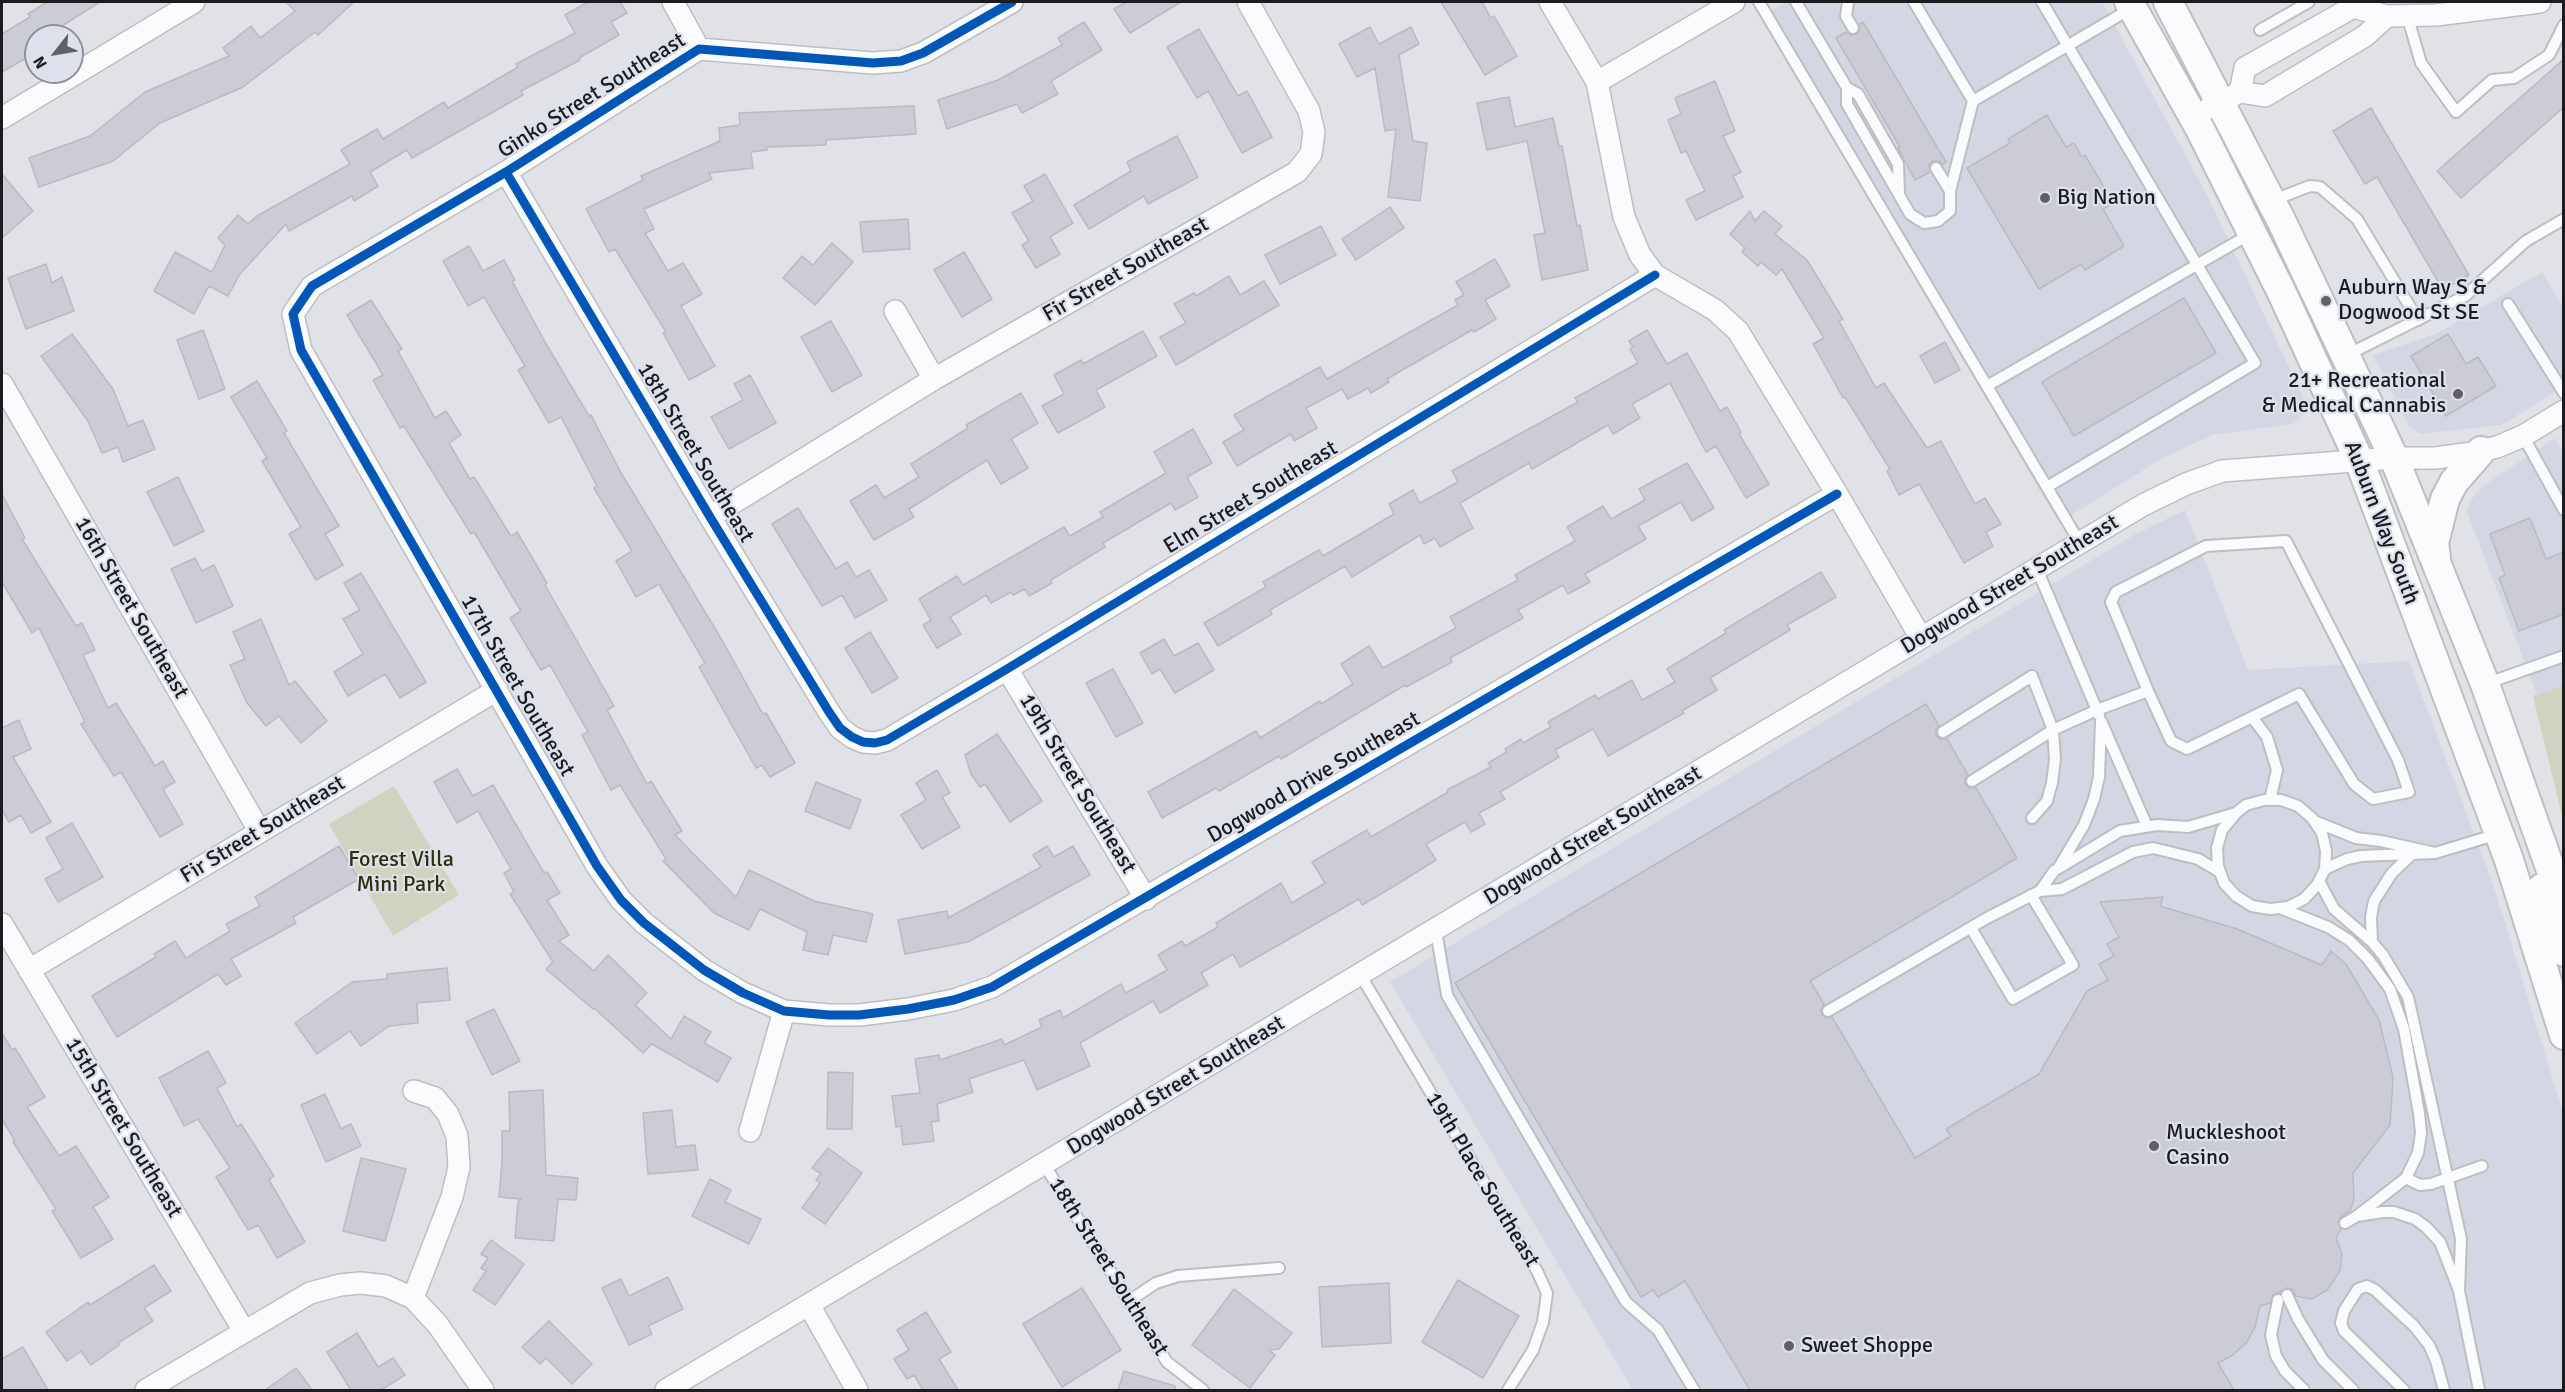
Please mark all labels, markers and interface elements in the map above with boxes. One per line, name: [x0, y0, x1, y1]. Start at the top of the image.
north arrow: [24, 24, 84, 84]
street label: Ginko Street Southeast: [493, 28, 691, 164]
text: N: [29, 52, 52, 72]
place label: Big Nation: [2057, 185, 2156, 211]
marker: Big Nation: [2038, 191, 2052, 205]
street label: Fir Street Southeast: [1038, 212, 1214, 328]
place label: Auburn Way S & Dogwood St SE: [2338, 275, 2486, 326]
marker: Auburn Way S & Dogwood St SE: [2319, 294, 2333, 308]
street label: 18th Street Southeast: [631, 358, 759, 548]
place label: 21+ Recreational & Medical Cannabis: [2262, 368, 2446, 420]
marker: 21+ Recreational & Medical Cannabis: [2451, 387, 2465, 401]
street label: Elm Street Southeast: [1159, 436, 1343, 560]
street label: Auburn Way South: [2338, 437, 2424, 609]
street label: Dogwood Street Southeast: [1896, 509, 2124, 661]
street label: 16th Street Southeast: [68, 513, 194, 703]
street label: 17th Street Southeast: [454, 591, 580, 781]
street label: 19th Street Southeast: [1013, 689, 1141, 879]
street label: Dogwood Drive Southeast: [1203, 706, 1425, 850]
street label: Dogwood Street Southeast: [1479, 760, 1707, 912]
street label: Fir Street Southeast: [176, 770, 350, 890]
park label: Forest Villa Mini Park: [348, 847, 454, 898]
street label: Dogwood Street Southeast: [1062, 1010, 1290, 1162]
street label: 15th Street Southeast: [59, 1033, 187, 1223]
street label: 19th Place Southeast: [1419, 1088, 1545, 1272]
place label: Muckleshoot Casino: [2166, 1120, 2286, 1172]
marker: Muckleshoot Casino: [2147, 1139, 2161, 1153]
street label: 18th Street Southeast: [1042, 1173, 1174, 1361]
place label: Sweet Shoppe: [1801, 1333, 1933, 1359]
marker: Sweet Shoppe: [1782, 1339, 1796, 1353]

